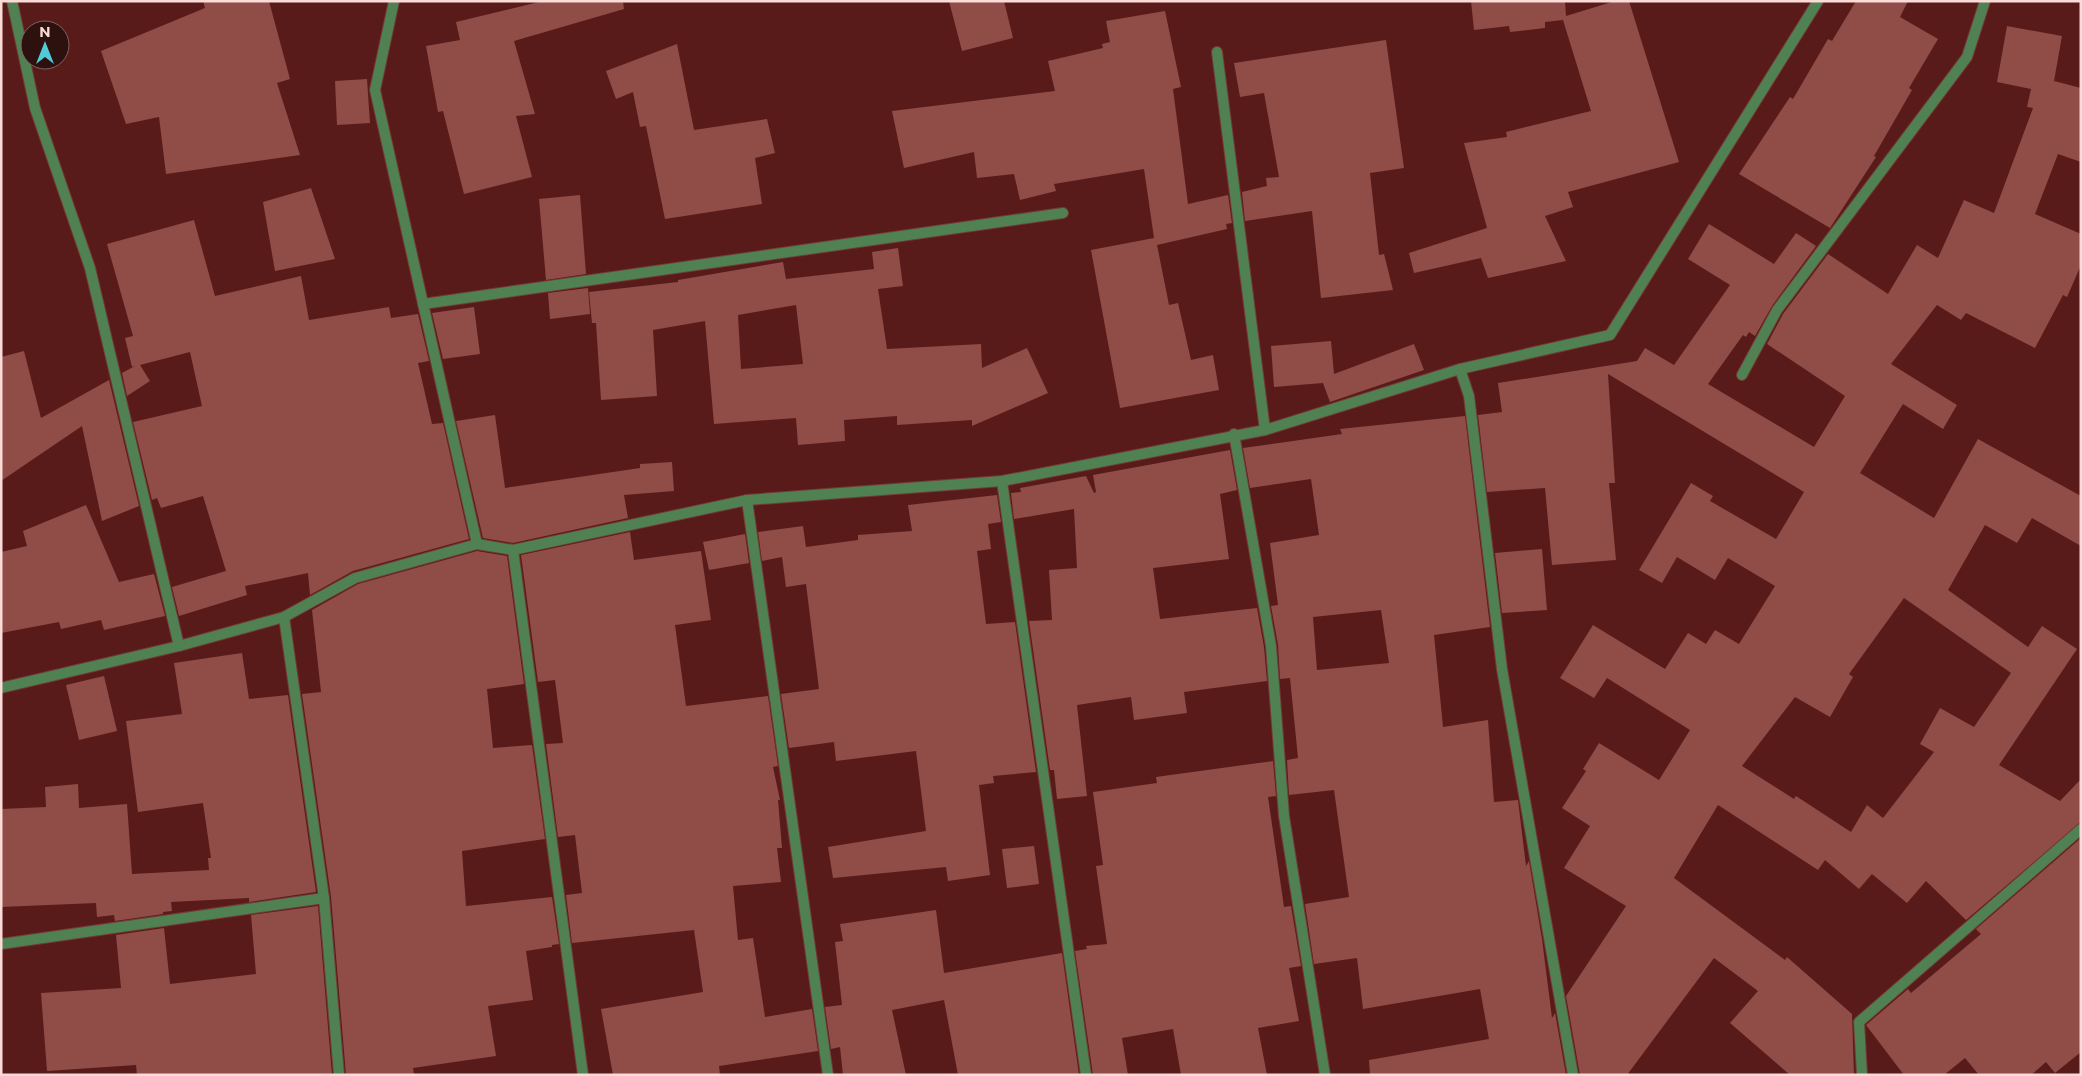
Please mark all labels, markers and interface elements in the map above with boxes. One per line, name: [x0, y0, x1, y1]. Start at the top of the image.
north arrow: [20, 20, 70, 70]
text: N: [39, 23, 51, 41]

